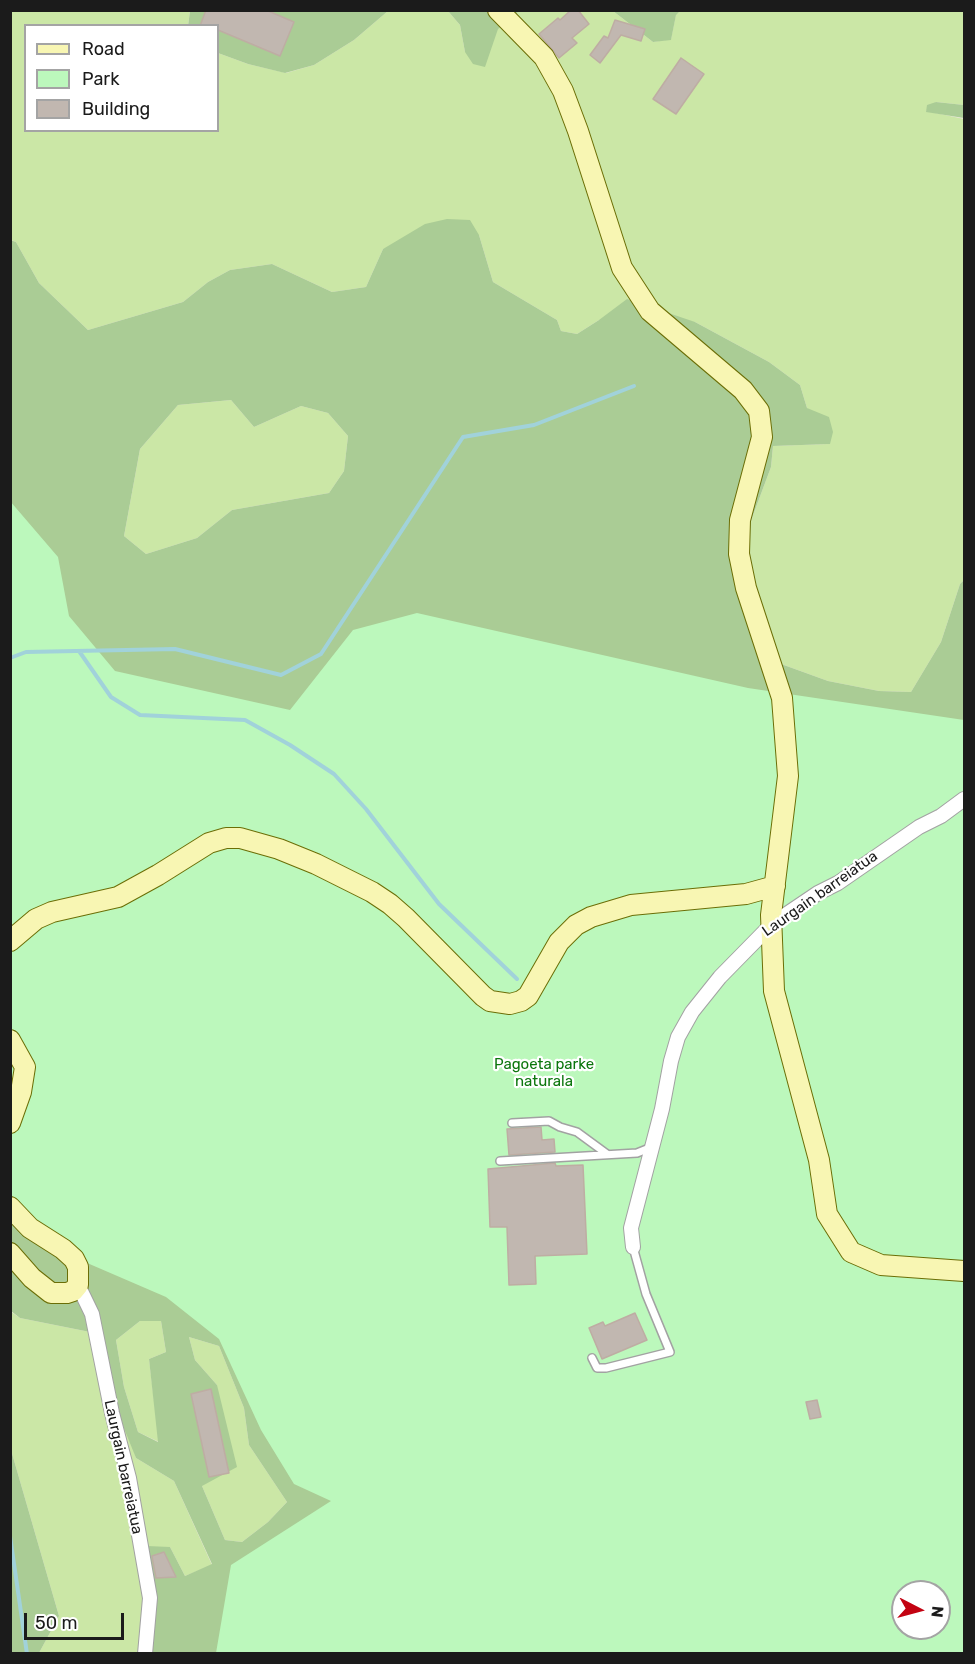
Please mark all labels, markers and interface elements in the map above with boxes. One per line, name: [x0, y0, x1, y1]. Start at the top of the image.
legend: [24, 24, 219, 132]
text: Road: [82, 38, 125, 60]
text: Park: [82, 68, 119, 90]
text: Building: [82, 98, 150, 120]
street label: Laurgain barreiatua: [759, 847, 881, 941]
park label: Pagoeta parke naturala: [494, 1056, 594, 1091]
street label: Laurgain barreiatua: [100, 1398, 146, 1536]
north arrow: [891, 1580, 951, 1640]
scale bar: [27, 1601, 128, 1639]
text: N: [927, 1605, 947, 1618]
text: 50 m: [35, 1612, 78, 1634]

